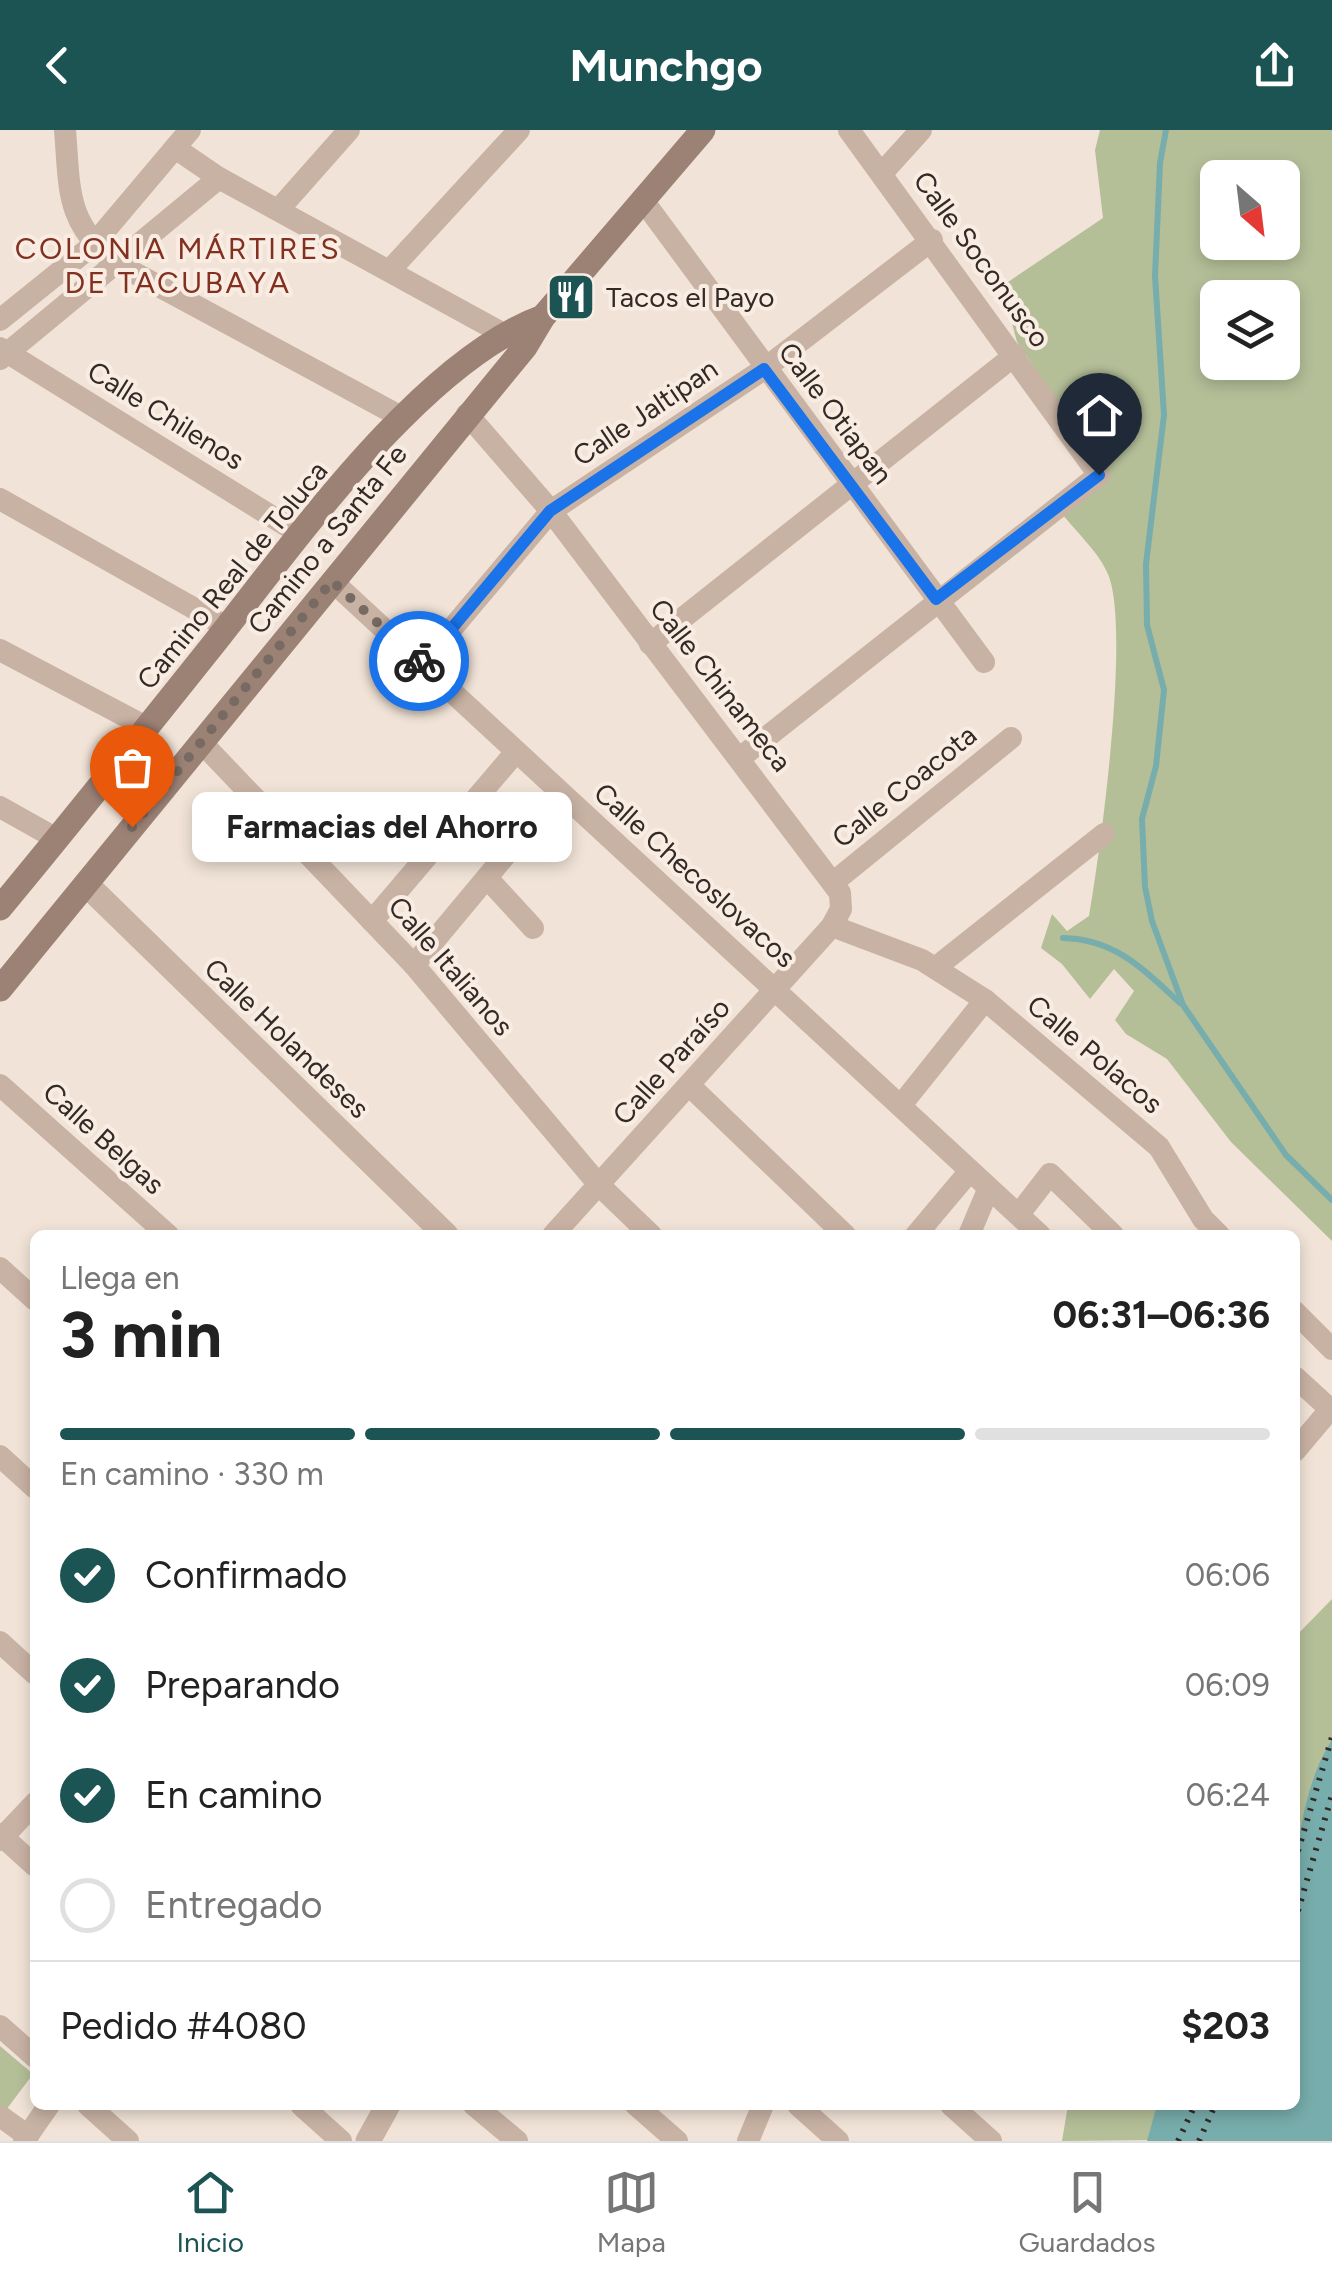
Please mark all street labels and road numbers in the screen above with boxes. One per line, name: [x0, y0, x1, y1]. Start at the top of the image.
street label: Calle Soconusco: [907, 164, 1057, 354]
street label: Calle Otiapan: [772, 335, 900, 491]
street label: Calle Jaltipan: [566, 351, 724, 473]
street label: Calle Chilenos: [82, 354, 250, 476]
street label: Camino a Santa Fe: [240, 437, 414, 641]
street label: Camino Real de Toluca: [130, 454, 334, 696]
street label: Calle Chinameca: [643, 592, 799, 778]
street label: Calle Coacota: [825, 717, 983, 855]
street label: Calle Checoslovacos: [587, 776, 803, 974]
street label: Calle Italianos: [381, 889, 521, 1043]
street label: Calle Holandeses: [198, 951, 376, 1125]
street label: Calle Polacos: [1020, 988, 1170, 1120]
street label: Calle Paraíso: [605, 991, 737, 1131]
street label: Calle Belgas: [36, 1075, 172, 1201]

